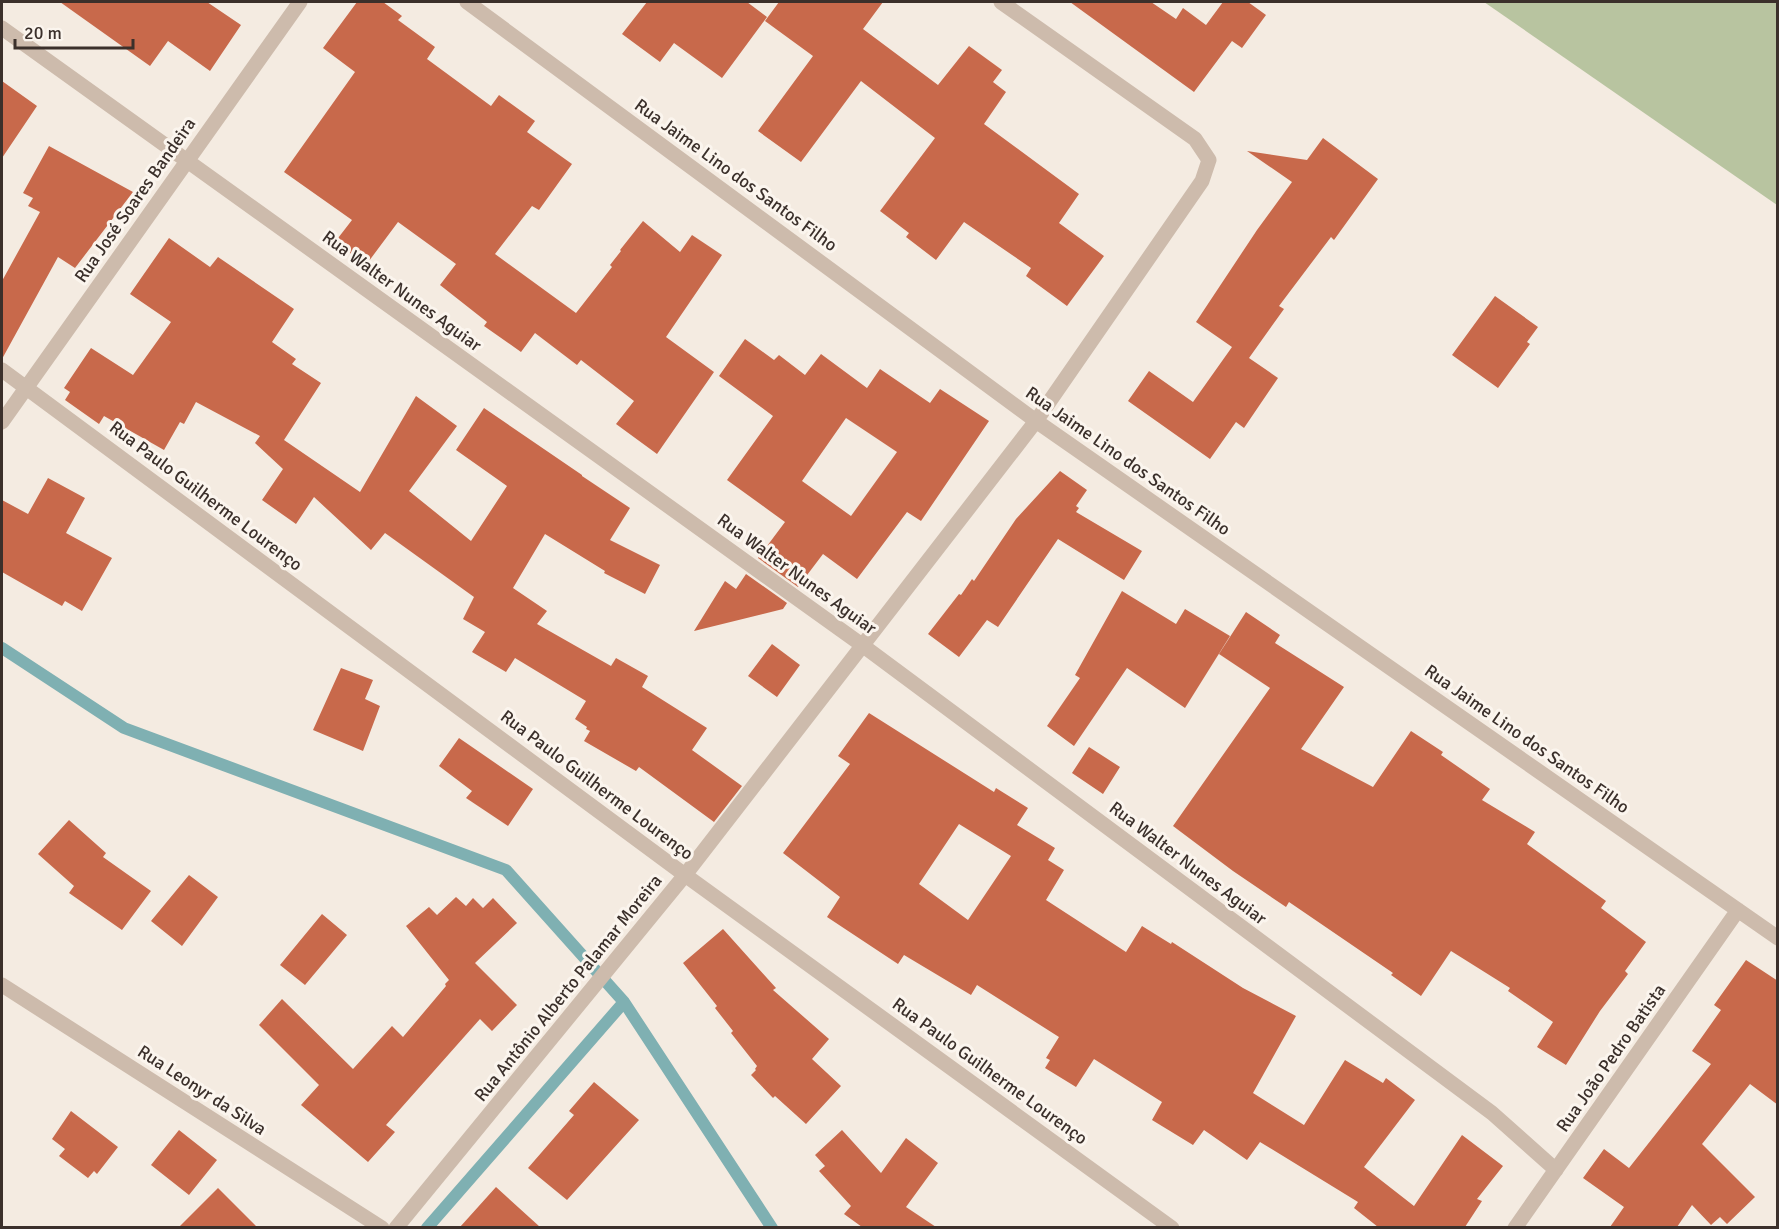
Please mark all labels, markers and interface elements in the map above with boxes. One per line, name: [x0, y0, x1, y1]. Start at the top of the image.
scale bar: [15, 12, 134, 50]
text: 20 m: [24, 22, 62, 44]
street label: Rua Jaime Lino dos Santos Filho: [630, 94, 842, 256]
street label: Rua José Soares Bandeira: [70, 113, 200, 287]
street label: Rua Walter Nunes Aguiar: [318, 226, 486, 356]
street label: Rua Jaime Lino dos Santos Filho: [1021, 382, 1235, 540]
street label: Rua Paulo Guilherme Lourenço: [105, 416, 307, 576]
street label: Rua Walter Nunes Aguiar: [713, 509, 881, 639]
street label: Rua Jaime Lino dos Santos Filho: [1420, 660, 1634, 818]
street label: Rua Paulo Guilherme Lourenço: [496, 705, 698, 865]
street label: Rua Walter Nunes Aguiar: [1105, 797, 1271, 930]
street label: Rua Antônio Alberto Palamar Moreira: [469, 870, 667, 1106]
street label: Rua João Pedro Batista: [1552, 980, 1670, 1136]
street label: Rua Paulo Guilherme Lourenço: [888, 993, 1092, 1149]
street label: Rua Leonyr da Silva: [133, 1040, 271, 1140]

